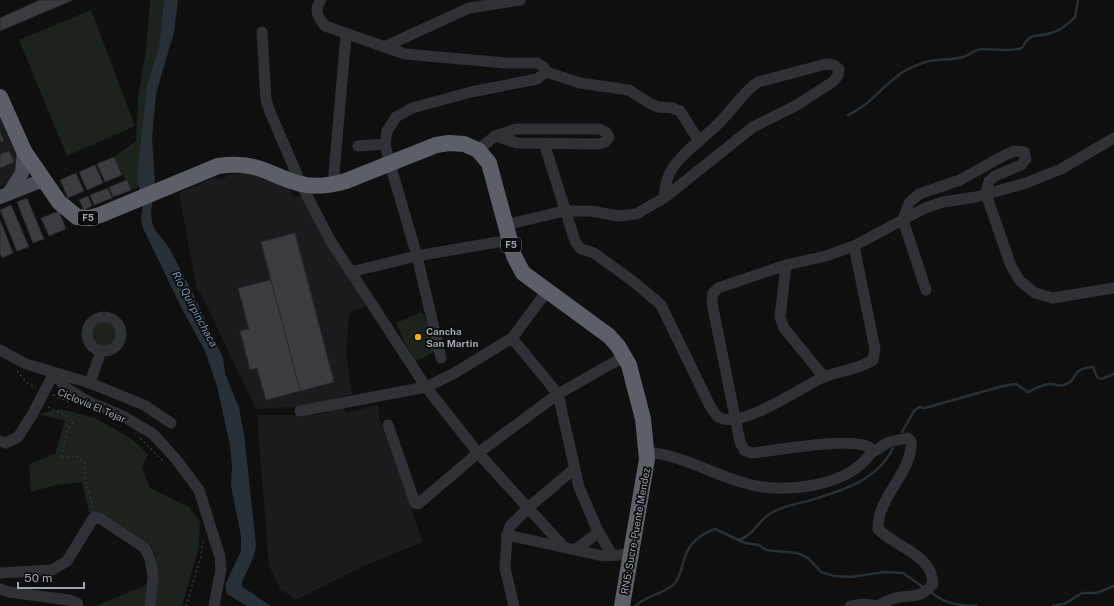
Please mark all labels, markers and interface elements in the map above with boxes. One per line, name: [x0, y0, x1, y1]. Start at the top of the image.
road number: F5: [78, 211, 98, 225]
road number: F5: [501, 238, 521, 252]
water label: Río Quirpinchaca: [170, 269, 220, 349]
place label: Cancha San Martin: [426, 325, 478, 349]
marker: Cancha San Martin: [413, 332, 423, 342]
street label: Ciclovía El Tejar: [56, 385, 128, 425]
street label: RN5: Sucre-Puente Mendez: [618, 467, 652, 595]
scale bar: [18, 564, 84, 590]
text: 50 m: [24, 571, 52, 585]

